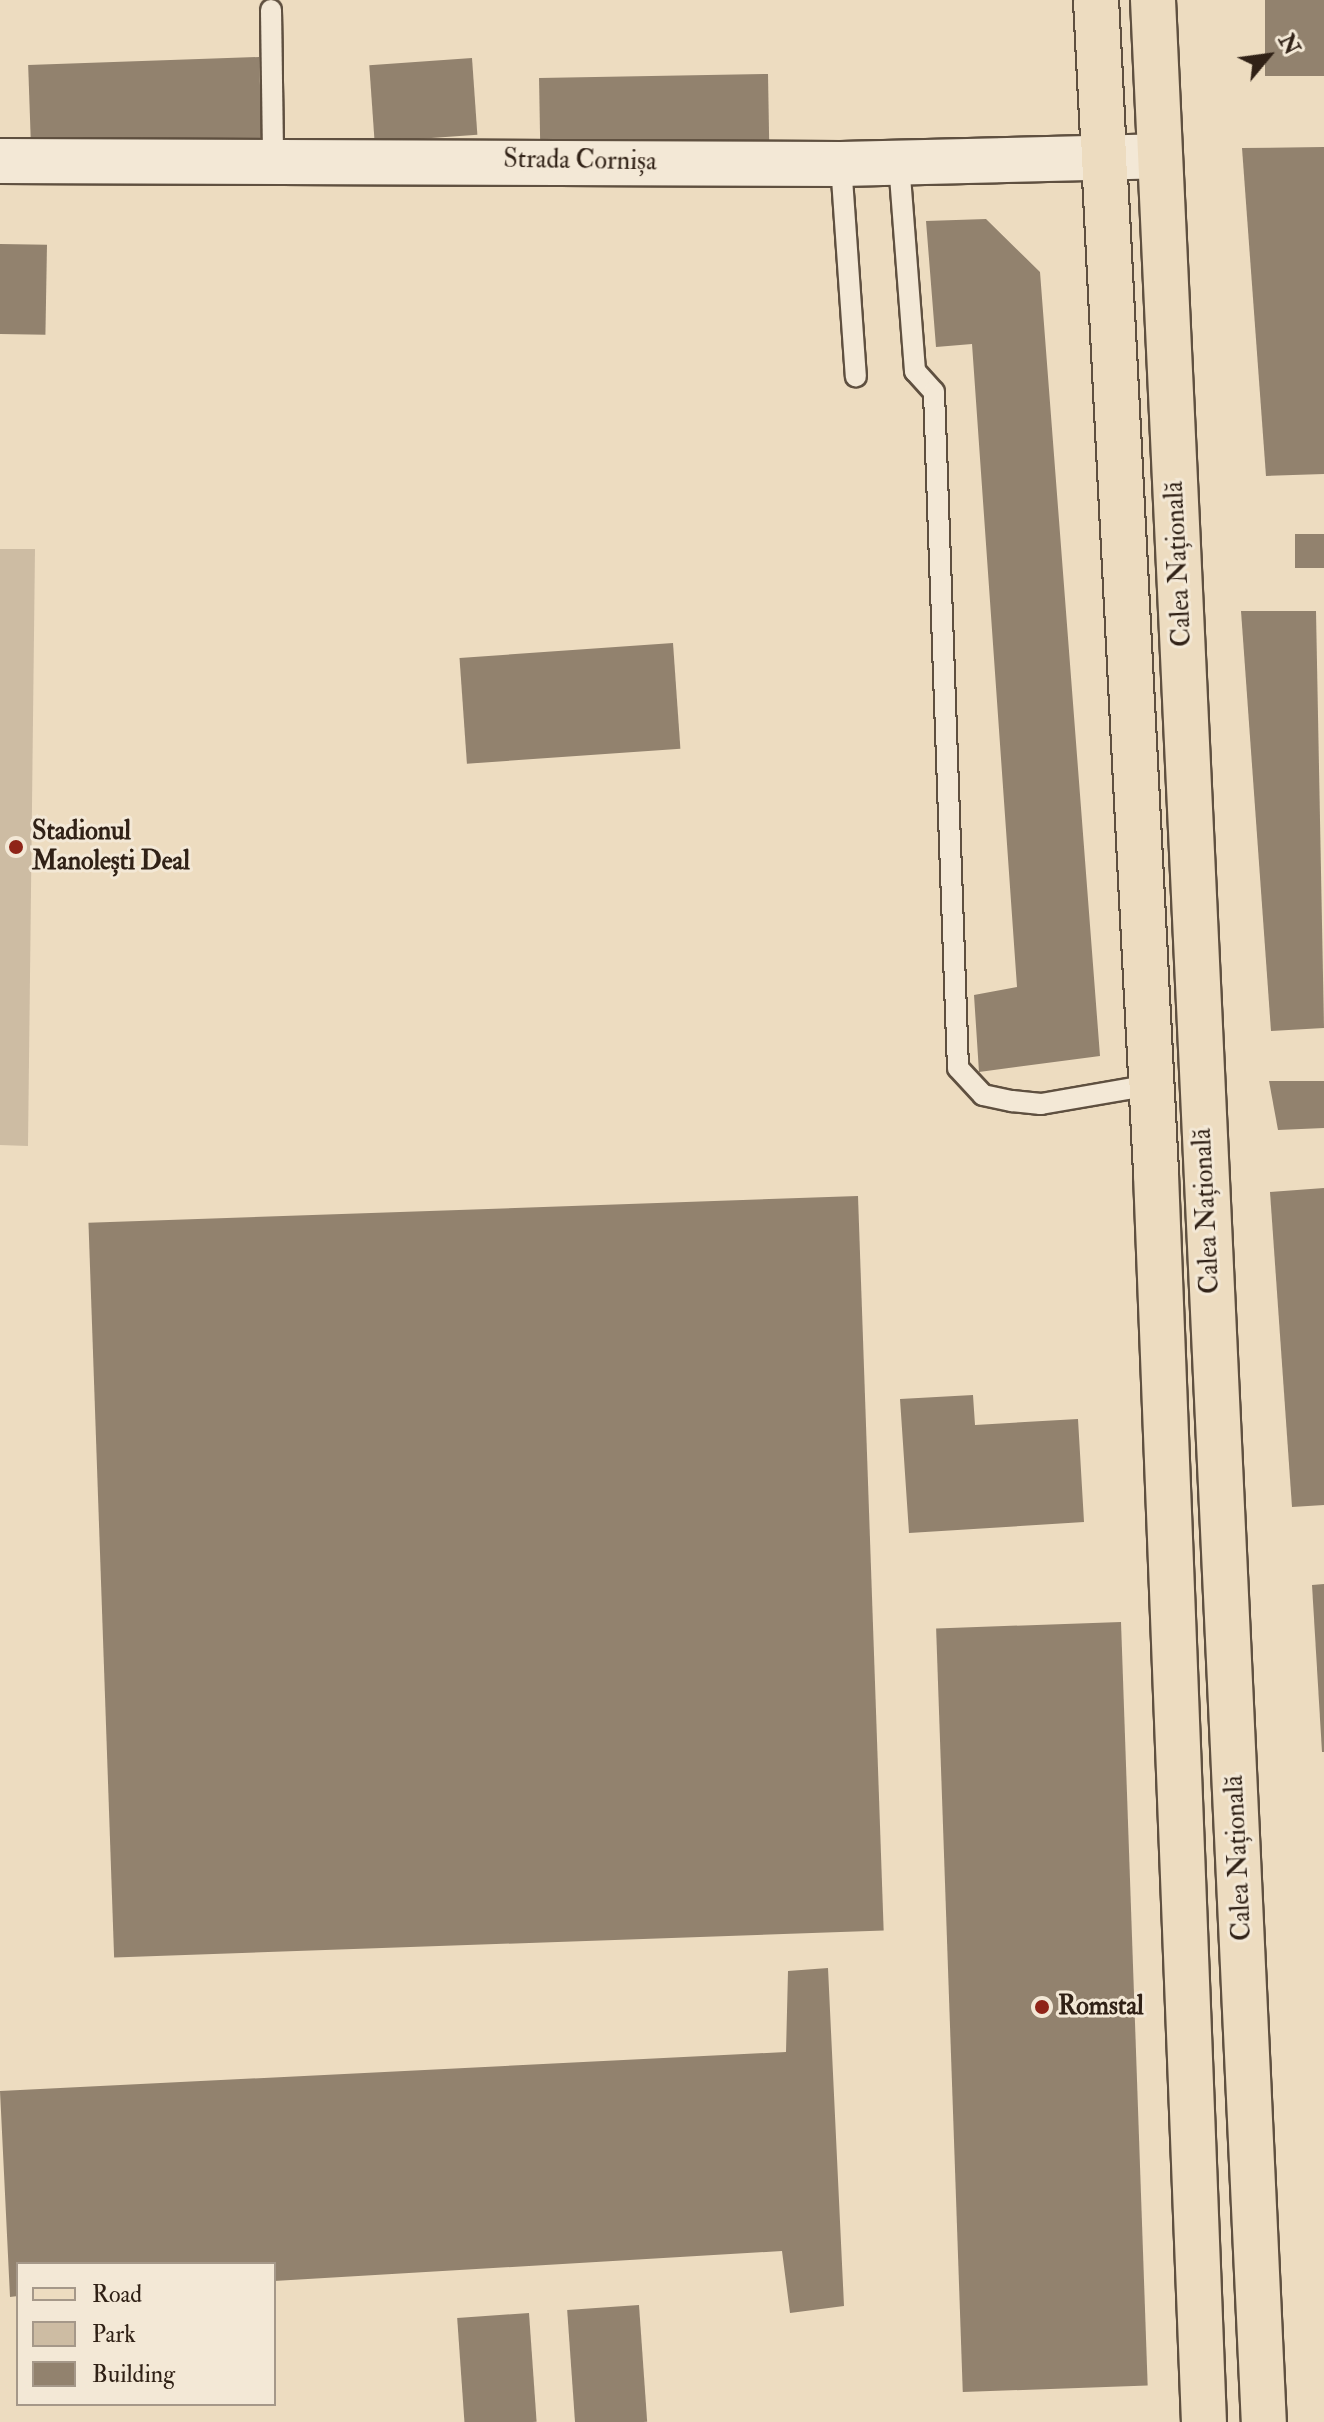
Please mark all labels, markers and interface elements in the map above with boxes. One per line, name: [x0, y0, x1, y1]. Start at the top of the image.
north arrow: [1228, 16, 1308, 96]
text: N: [1272, 29, 1306, 60]
street label: Strada Cornișa: [503, 144, 657, 178]
street label: Calea Națională: [1159, 480, 1199, 648]
place label: Stadionul Manolești Deal: [32, 816, 190, 878]
marker: Stadionul Manolești Deal: [7, 838, 25, 856]
street label: Calea Națională: [1187, 1127, 1227, 1295]
street label: Calea Națională: [1219, 1774, 1259, 1942]
place label: Romstal: [1058, 1991, 1144, 2023]
marker: Romstal: [1033, 1998, 1051, 2016]
legend: [16, 2262, 276, 2406]
text: Road: [92, 2279, 142, 2310]
text: Park: [92, 2319, 136, 2350]
text: Building: [92, 2359, 175, 2390]

